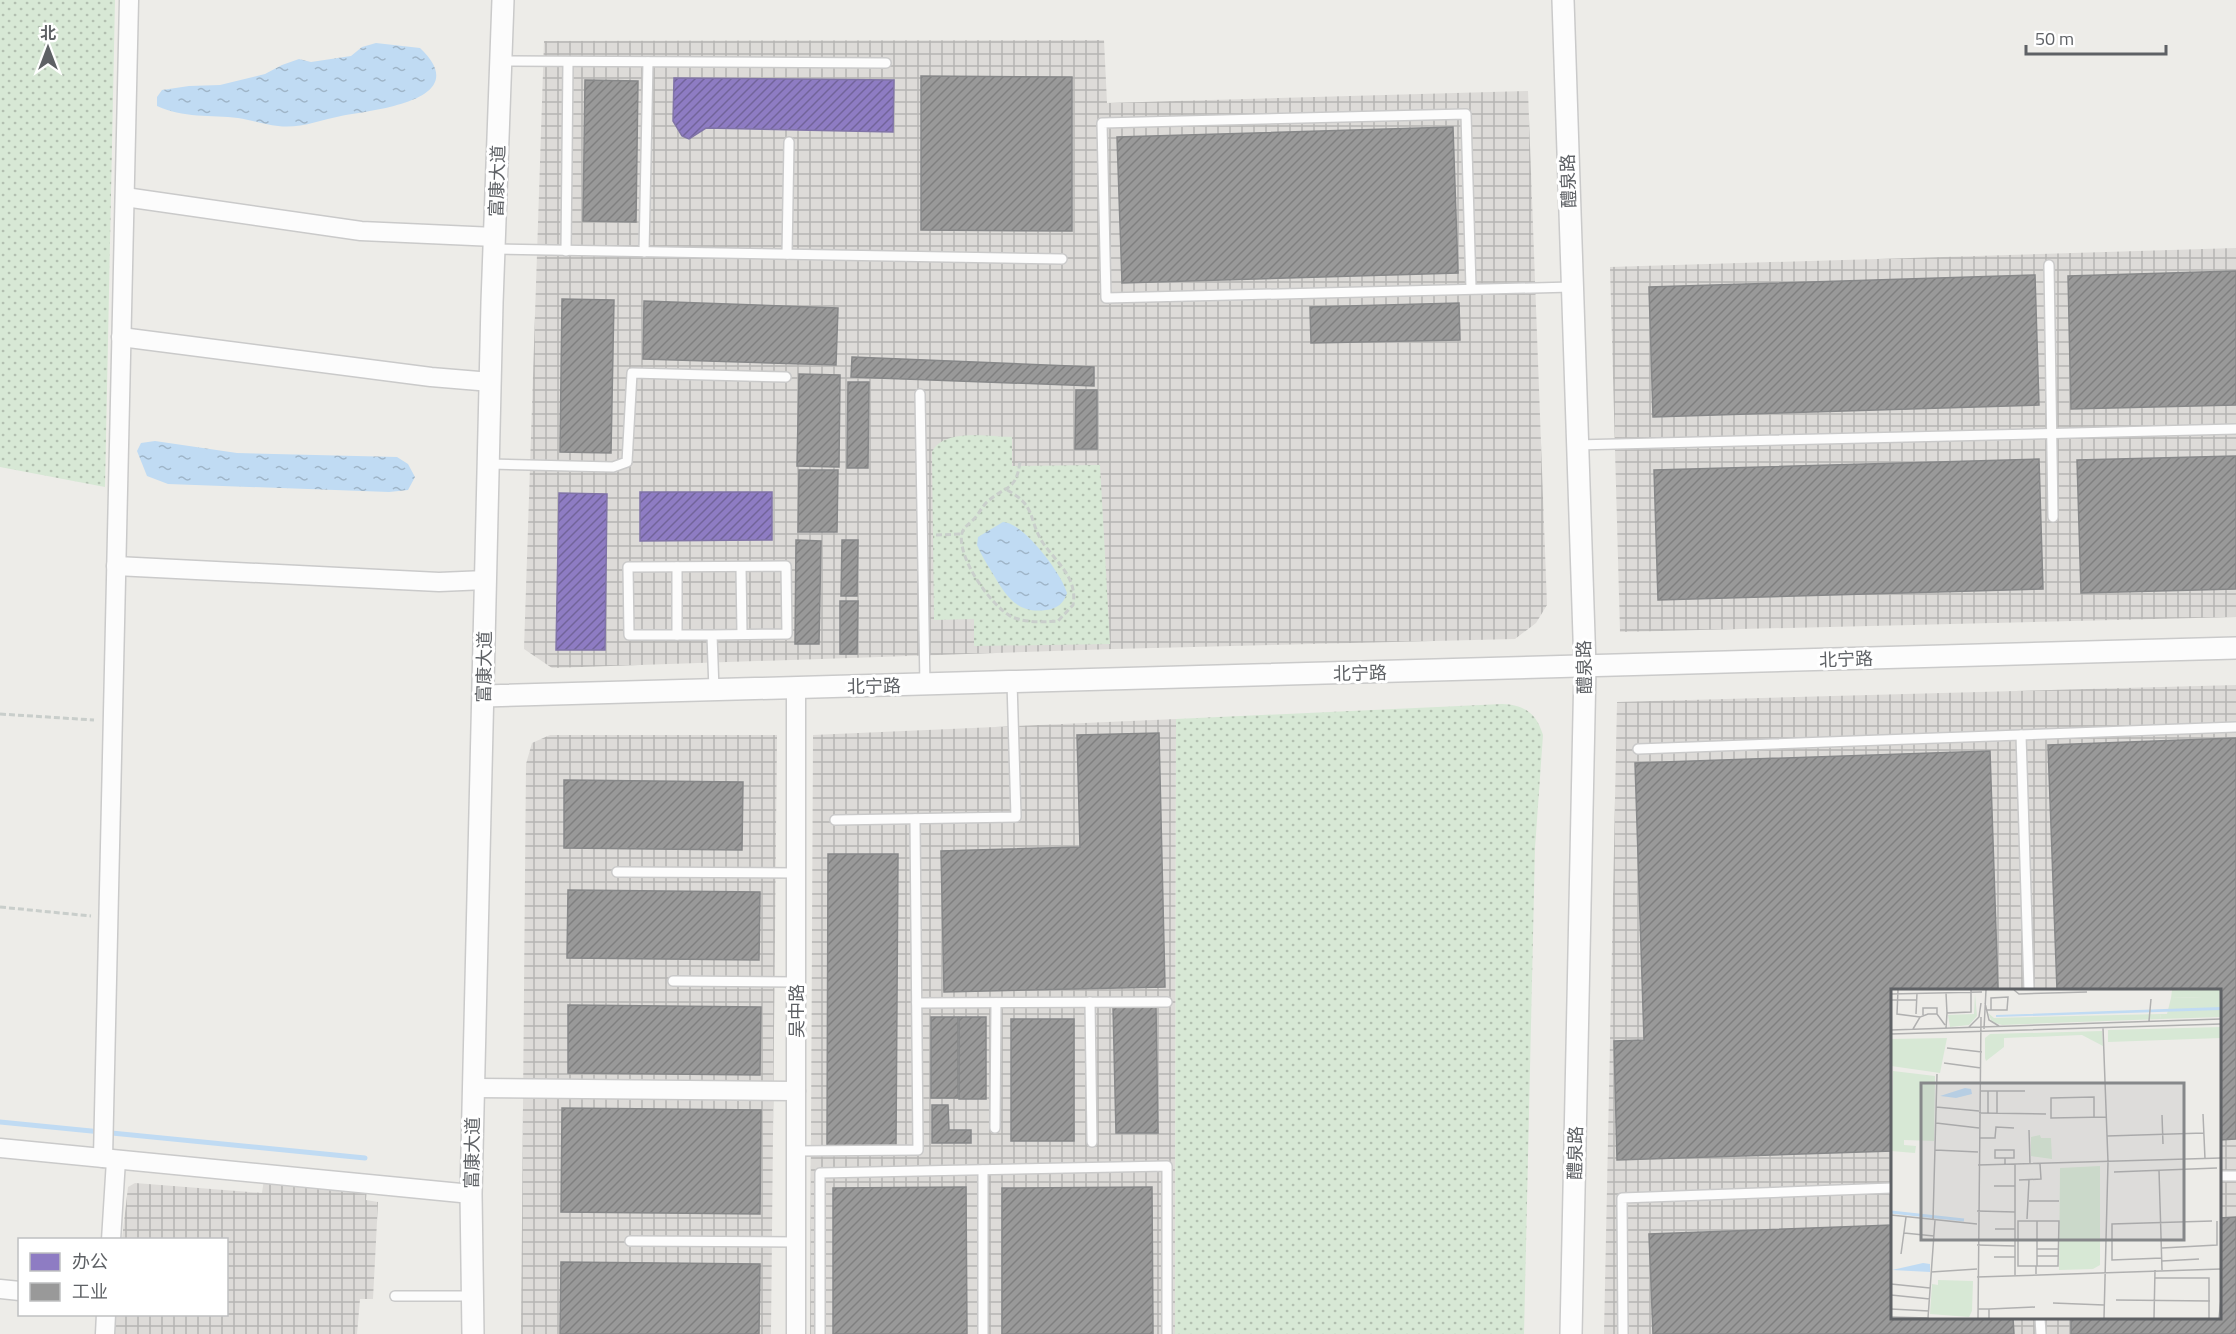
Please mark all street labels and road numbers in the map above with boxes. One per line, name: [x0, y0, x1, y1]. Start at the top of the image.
street label: 富康大道: [482, 145, 512, 217]
street label: 醴泉路: [1554, 154, 1582, 208]
street label: 富康大道: [470, 631, 498, 703]
street label: 醴泉路: [1570, 640, 1598, 694]
street label: 北宁路: [1819, 645, 1873, 673]
street label: 北宁路: [1333, 659, 1387, 687]
street label: 北宁路: [847, 672, 901, 700]
street label: 吴中路: [783, 984, 810, 1038]
street label: 富康大道: [458, 1117, 486, 1189]
street label: 醴泉路: [1561, 1126, 1589, 1180]

